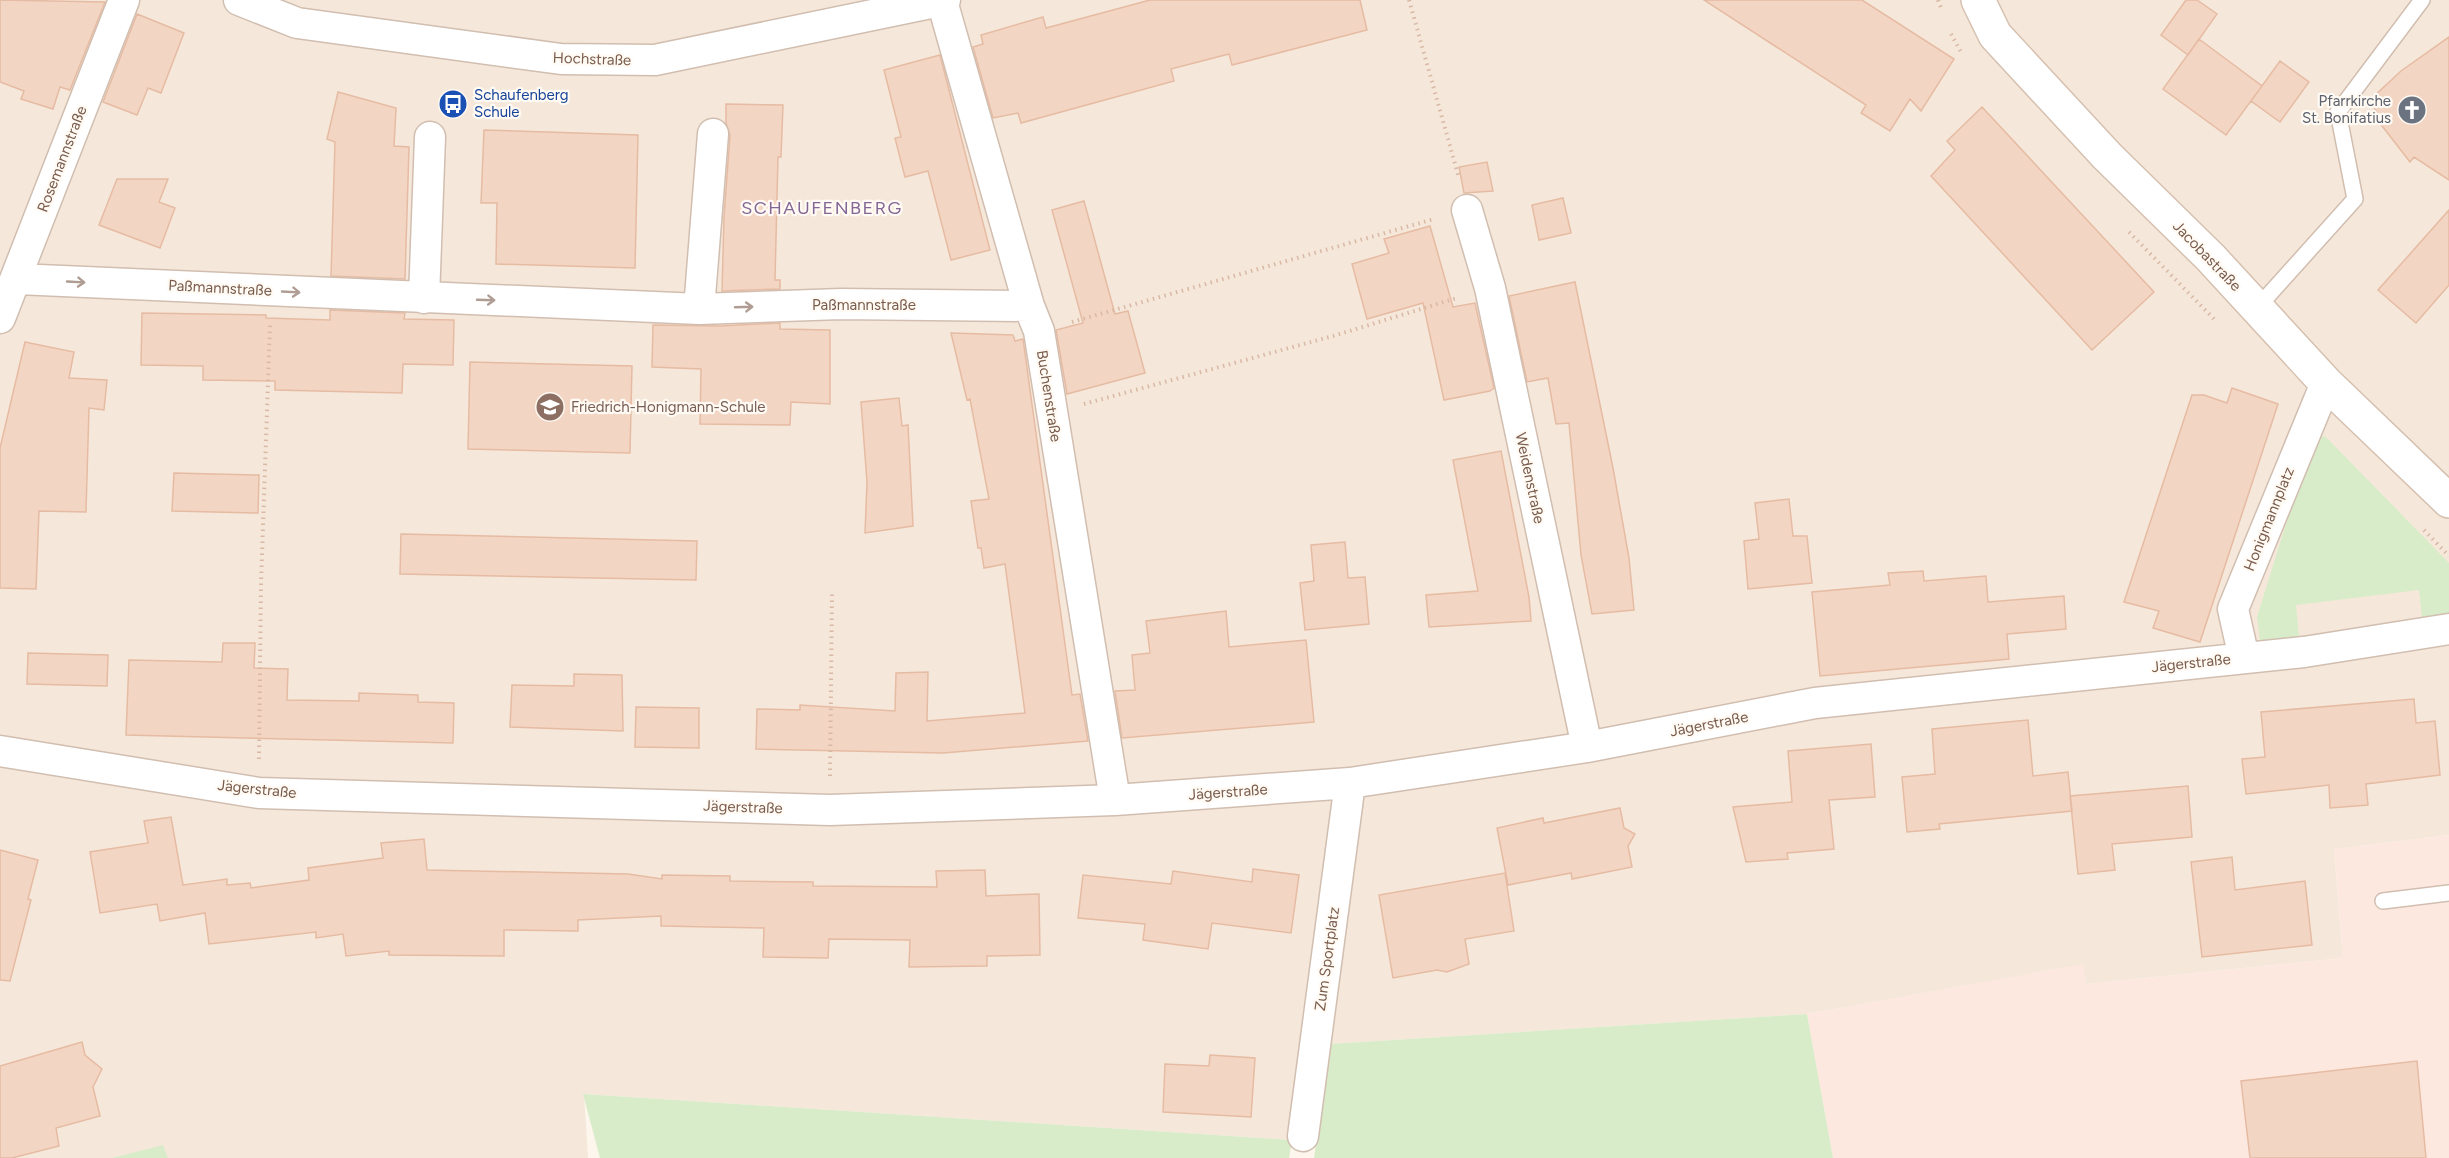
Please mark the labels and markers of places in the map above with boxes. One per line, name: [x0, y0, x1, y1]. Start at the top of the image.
place label: Schaufenberg Schule: [474, 86, 569, 121]
bus stop icon: Schaufenberg Schule: [437, 88, 469, 120]
place label: Pfarrkirche St. Bonifatius: [2302, 92, 2391, 127]
church icon: Pfarrkirche St. Bonifatius: [2396, 94, 2428, 126]
school or university icon: Friedrich-Honigmann-Schule: [534, 391, 566, 423]
place label: Friedrich-Honigmann-Schule: [571, 398, 765, 416]

